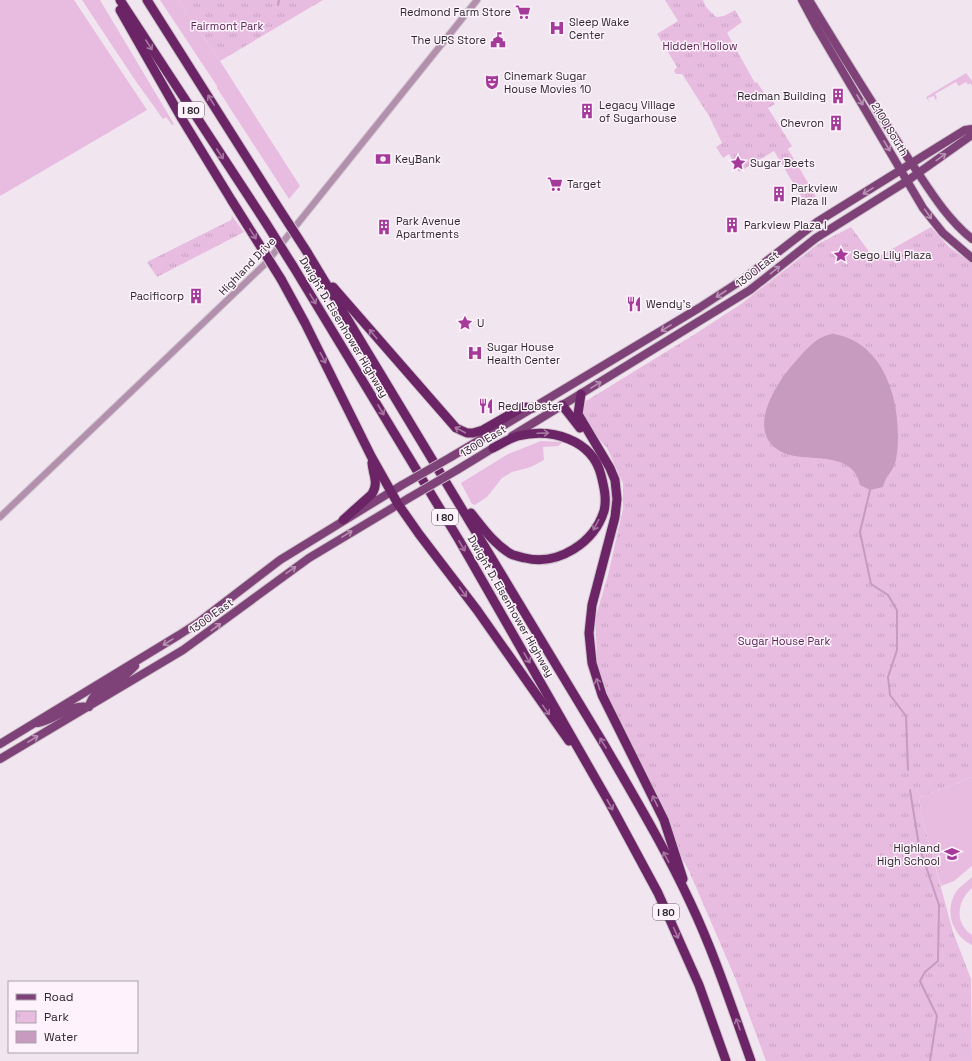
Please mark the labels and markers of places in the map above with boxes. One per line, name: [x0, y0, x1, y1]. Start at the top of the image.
supermarket icon: Redmond Farm Store: [514, 3, 532, 21]
place label: Redmond Farm Store: [400, 5, 511, 19]
place label: Sleep Wake Center: [569, 15, 629, 42]
hospital icon: Sleep Wake Center: [548, 19, 566, 37]
public building icon: The UPS Store: [489, 31, 507, 49]
place label: The UPS Store: [411, 33, 486, 47]
place label: Cinemark Sugar House Movies 10: [504, 69, 591, 96]
theatre icon: Cinemark Sugar House Movies 10: [483, 73, 501, 91]
building icon: Redman Building: [829, 87, 847, 105]
place label: Redman Building: [737, 89, 826, 103]
place label: Legacy Village of Sugarhouse: [599, 98, 677, 125]
building icon: Legacy Village of Sugarhouse: [578, 102, 596, 120]
building icon: Chevron: [827, 114, 845, 132]
place label: Chevron: [780, 116, 824, 130]
bank icon: KeyBank: [374, 150, 392, 168]
place label: KeyBank: [395, 152, 441, 166]
place icon: Sugar Beets: [729, 154, 747, 172]
place label: Sugar Beets: [750, 156, 815, 170]
supermarket icon: Target: [546, 175, 564, 193]
place label: Target: [567, 177, 601, 191]
place label: Parkview Plaza II: [791, 181, 838, 208]
building icon: Parkview Plaza II: [770, 185, 788, 203]
place label: Park Avenue Apartments: [396, 214, 460, 241]
building icon: Parkview Plaza I: [723, 216, 741, 234]
building icon: Park Avenue Apartments: [375, 218, 393, 236]
place label: Parkview Plaza I: [744, 218, 827, 232]
place icon: Sego Lily Plaza: [832, 246, 850, 264]
place label: Sego Lily Plaza: [853, 248, 932, 262]
building icon: Pacificorp: [187, 287, 205, 305]
place label: Pacificorp: [130, 289, 184, 303]
restaurant icon: Wendy's: [625, 295, 643, 313]
place label: Wendy's: [646, 297, 691, 311]
place icon: U: [456, 314, 474, 332]
place label: U: [477, 316, 484, 330]
place label: Sugar House Health Center: [487, 340, 560, 367]
hospital icon: Sugar House Health Center: [466, 344, 484, 362]
restaurant icon: Red Lobster: [477, 397, 495, 415]
place label: Red Lobster: [498, 399, 562, 413]
place label: Highland High School: [877, 841, 940, 868]
school or university icon: Highland High School: [943, 845, 961, 863]

